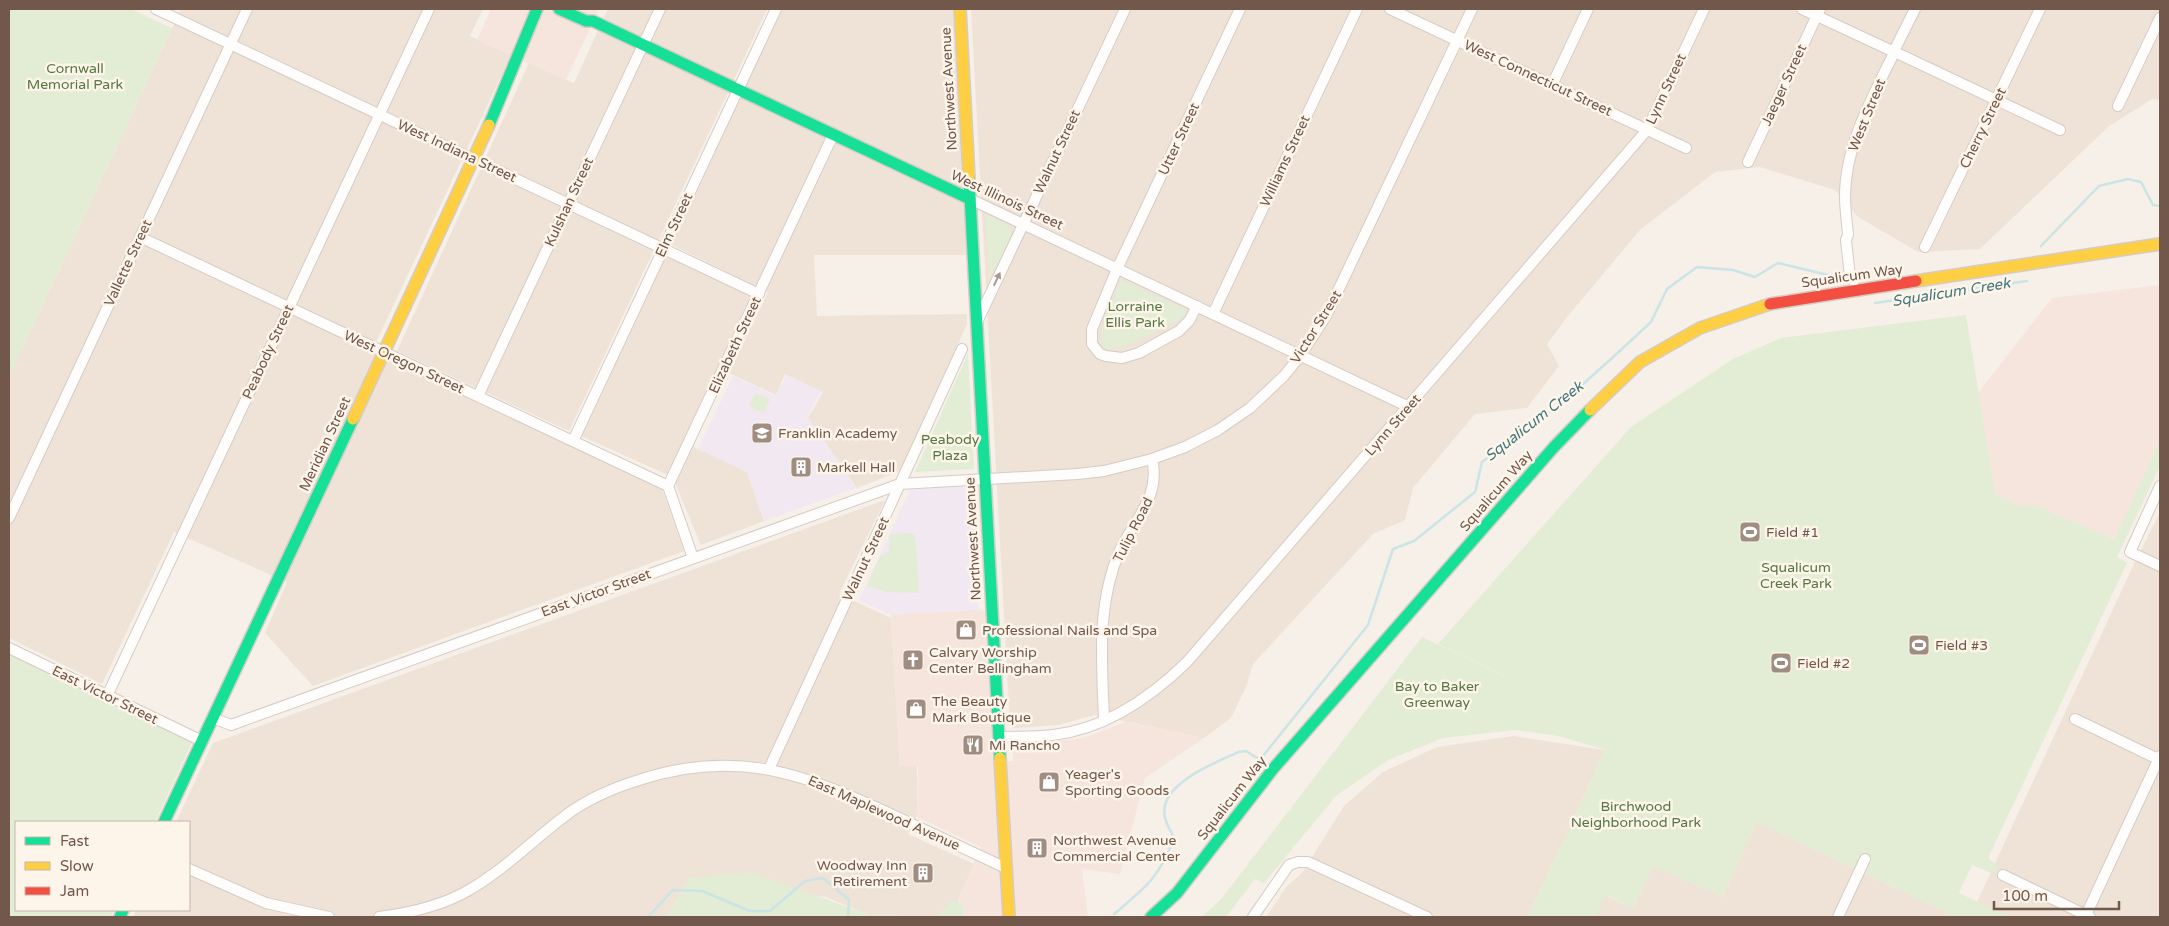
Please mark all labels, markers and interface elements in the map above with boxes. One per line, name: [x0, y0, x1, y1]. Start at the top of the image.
street label: Northwest Avenue: [937, 27, 961, 151]
street label: West Connecticut Street: [1461, 36, 1615, 120]
street label: Jaeger Street: [1758, 41, 1811, 129]
street label: Lynn Street: [1642, 50, 1690, 127]
park label: Cornwall Memorial Park: [27, 60, 124, 93]
street label: West Street: [1845, 75, 1890, 154]
street label: Cherry Street: [1956, 84, 2010, 171]
street label: Utter Street: [1155, 99, 1203, 178]
street label: Walnut Street: [1030, 107, 1084, 197]
street label: Williams Street: [1256, 112, 1314, 209]
street label: West Indiana Street: [395, 116, 520, 186]
street label: Kulshan Street: [541, 154, 597, 249]
street label: West Illinois Street: [948, 166, 1067, 234]
street label: Elm Street: [652, 190, 697, 260]
street label: Vallette Street: [100, 216, 156, 309]
street label: Squalicum Way: [1800, 260, 1904, 292]
one-way arrow: [994, 272, 1002, 286]
water label: Squalicum Creek: [1891, 273, 2013, 310]
street label: Victor Street: [1287, 287, 1346, 367]
street label: Elizabeth Street: [705, 293, 765, 396]
park label: Lorraine Ellis Park: [1105, 298, 1165, 331]
street label: Peabody Street: [239, 301, 298, 402]
street label: West Oregon Street: [341, 327, 468, 398]
water label: Squalicum Creek: [1481, 376, 1588, 465]
street label: Lynn Street: [1362, 390, 1425, 459]
street label: Meridian Street: [296, 393, 355, 494]
school or university icon: Franklin Academy: [750, 421, 774, 445]
place label: Franklin Academy: [778, 425, 898, 442]
park label: Peabody Plaza: [921, 431, 980, 464]
street label: Squalicum Way: [1456, 447, 1536, 535]
building icon: Markell Hall: [789, 455, 813, 479]
place label: Markell Hall: [817, 459, 895, 476]
street label: Northwest Avenue: [961, 477, 985, 601]
street label: Tulip Road: [1109, 495, 1157, 565]
street label: Walnut Street: [839, 514, 893, 604]
sports icon: Field #1: [1738, 520, 1762, 544]
place label: Field #1: [1766, 524, 1819, 541]
park label: Squalicum Creek Park: [1760, 559, 1832, 592]
street label: East Victor Street: [539, 565, 654, 621]
shop icon: Professional Nails and Spa: [954, 618, 978, 642]
place label: Professional Nails and Spa: [982, 622, 1157, 639]
sports icon: Field #3: [1907, 633, 1931, 657]
place label: Field #3: [1935, 637, 1988, 654]
place label: Calvary Worship Center Bellingham: [929, 644, 1052, 677]
church icon: Calvary Worship Center Bellingham: [901, 648, 925, 672]
sports icon: Field #2: [1769, 651, 1793, 675]
place label: Field #2: [1797, 655, 1850, 672]
street label: East Victor Street: [49, 662, 161, 728]
park label: Bay to Baker Greenway: [1395, 678, 1480, 711]
place label: The Beauty Mark Boutique: [932, 693, 1031, 726]
shop icon: The Beauty Mark Boutique: [904, 697, 928, 721]
restaurant icon: Mi Rancho: [961, 733, 985, 757]
place label: Mi Rancho: [989, 737, 1060, 754]
street label: Squalicum Way: [1194, 752, 1270, 843]
place label: Yeager's Sporting Goods: [1065, 766, 1170, 799]
shop icon: Yeager's Sporting Goods: [1037, 770, 1061, 794]
street label: East Maplewood Avenue: [805, 772, 963, 854]
park label: Birchwood Neighborhood Park: [1571, 798, 1702, 831]
legend: [15, 821, 190, 911]
text: Fast: [60, 832, 90, 850]
place label: Northwest Avenue Commercial Center: [1053, 832, 1181, 865]
building icon: Northwest Avenue Commercial Center: [1025, 836, 1049, 860]
text: Slow: [60, 857, 94, 875]
place label: Woodway Inn Retirement: [817, 857, 908, 890]
building icon: Woodway Inn Retirement: [911, 861, 935, 885]
scale bar: [1994, 878, 2119, 910]
text: Jam: [60, 882, 89, 900]
text: 100 m: [2002, 887, 2048, 905]

